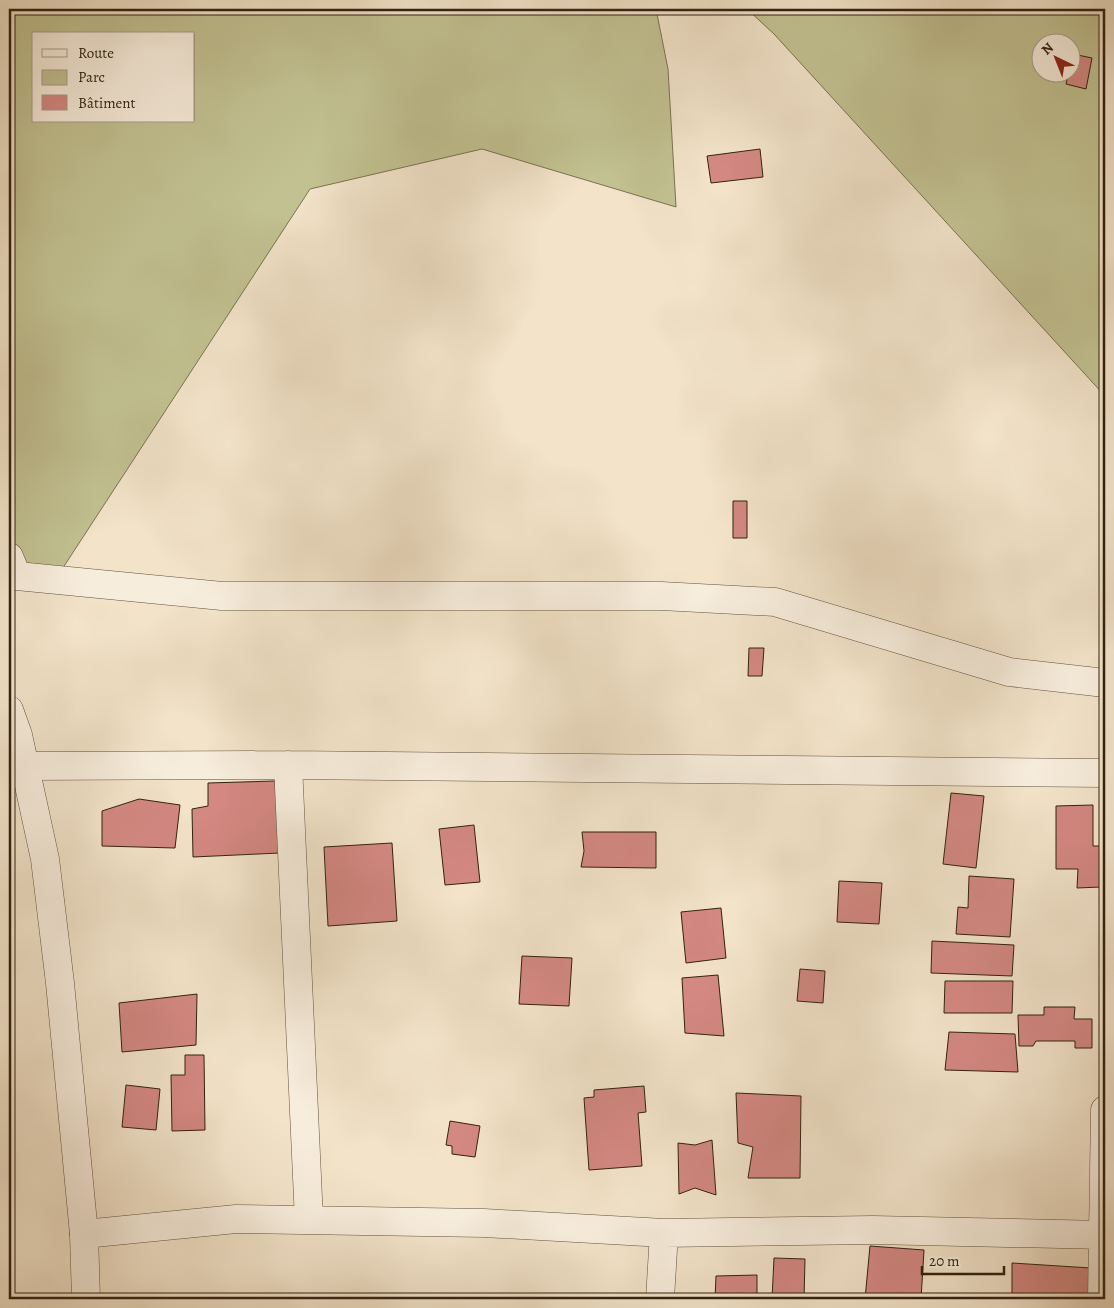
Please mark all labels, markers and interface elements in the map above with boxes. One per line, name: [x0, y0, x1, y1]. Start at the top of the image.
legend: [32, 32, 195, 122]
north arrow: [1032, 32, 1082, 82]
text: N: [1037, 38, 1058, 59]
text: Route: [78, 43, 114, 63]
text: Parc: [78, 67, 105, 87]
text: Bâtiment: [78, 93, 136, 113]
scale bar: [922, 1243, 1004, 1275]
text: 20 m: [929, 1251, 960, 1271]

